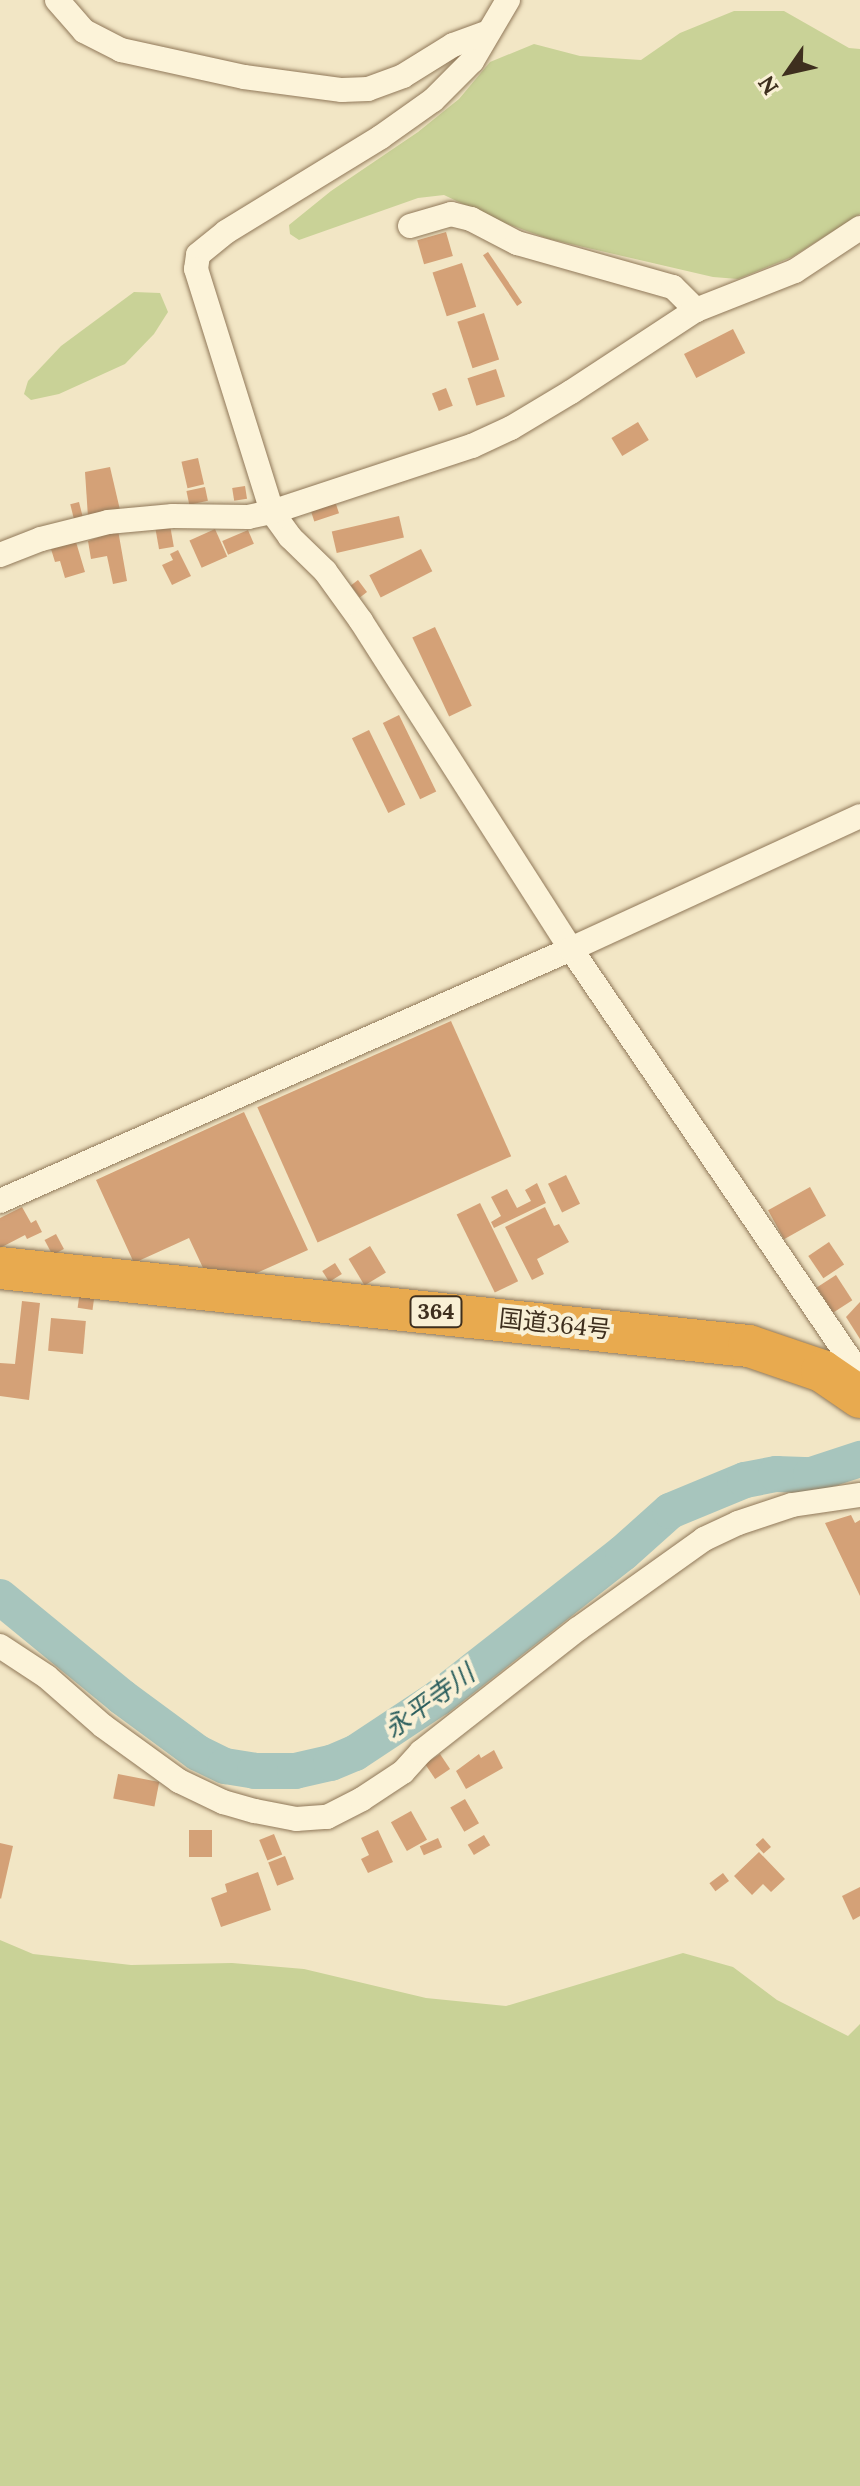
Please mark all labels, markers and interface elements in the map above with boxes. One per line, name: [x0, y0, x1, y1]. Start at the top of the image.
north arrow: [748, 32, 828, 112]
text: N: [752, 71, 784, 100]
road number: 364: [408, 1294, 464, 1330]
street label: 国道364号: [498, 1304, 612, 1344]
water label: 永平寺川: [378, 1658, 480, 1744]

